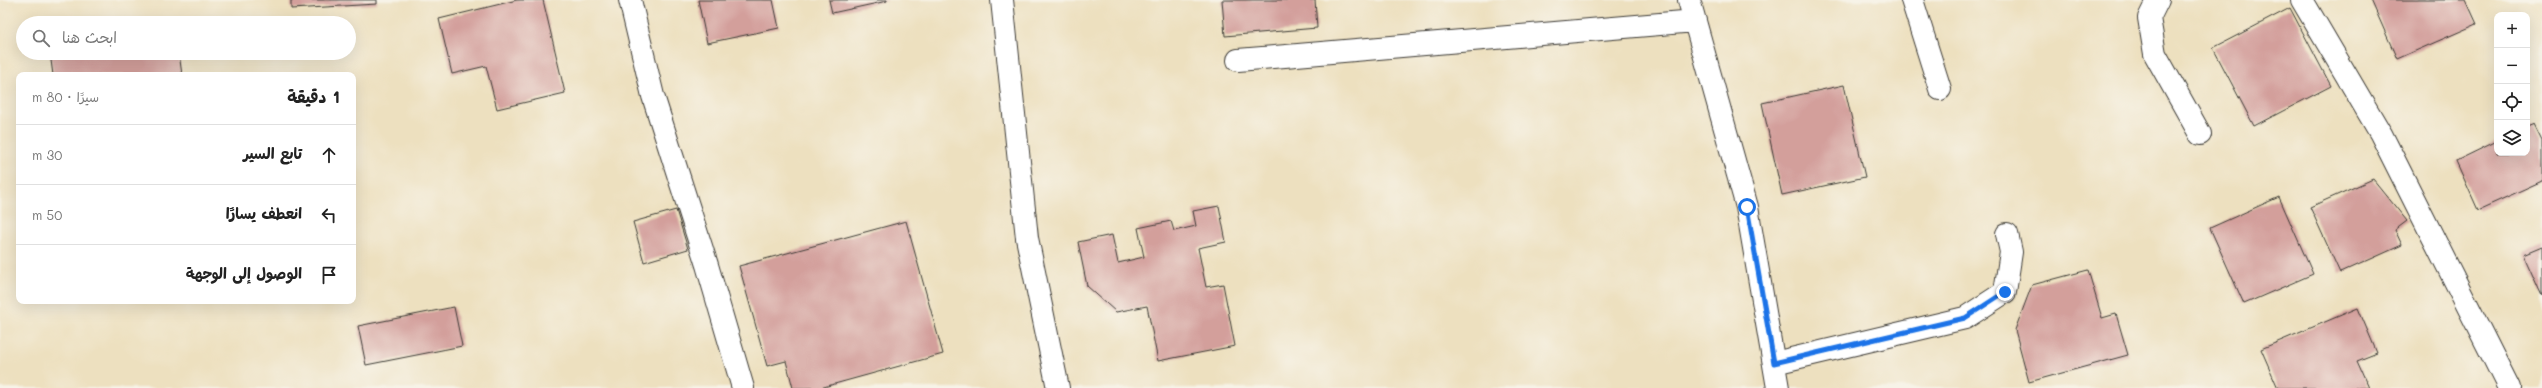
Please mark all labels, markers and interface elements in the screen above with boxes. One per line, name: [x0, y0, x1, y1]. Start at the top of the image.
map controls: [2494, 12, 2530, 156]
button: +: [2494, 12, 2530, 48]
search box: [16, 16, 356, 60]
icon: search: [30, 27, 52, 49]
text: ابحث هنا: [62, 27, 117, 47]
button: −: [2494, 48, 2530, 84]
button: locate: [2494, 84, 2530, 120]
text: 1 دقيقة: [287, 85, 340, 107]
text: سيرًا · 80 m: [32, 88, 99, 105]
button: layers: [2494, 120, 2530, 156]
text: تابع السير: [243, 143, 302, 163]
icon: ahead: [318, 144, 340, 166]
text: 30 m: [32, 146, 62, 163]
route start: [1738, 198, 1756, 216]
text: انعطف يسارًا: [226, 203, 302, 223]
icon: left: [318, 204, 340, 226]
text: 50 m: [32, 206, 62, 223]
text: الوصول إلى الوجهة: [186, 263, 302, 283]
icon: arrive: [318, 264, 340, 286]
route end: [1996, 283, 2014, 301]

